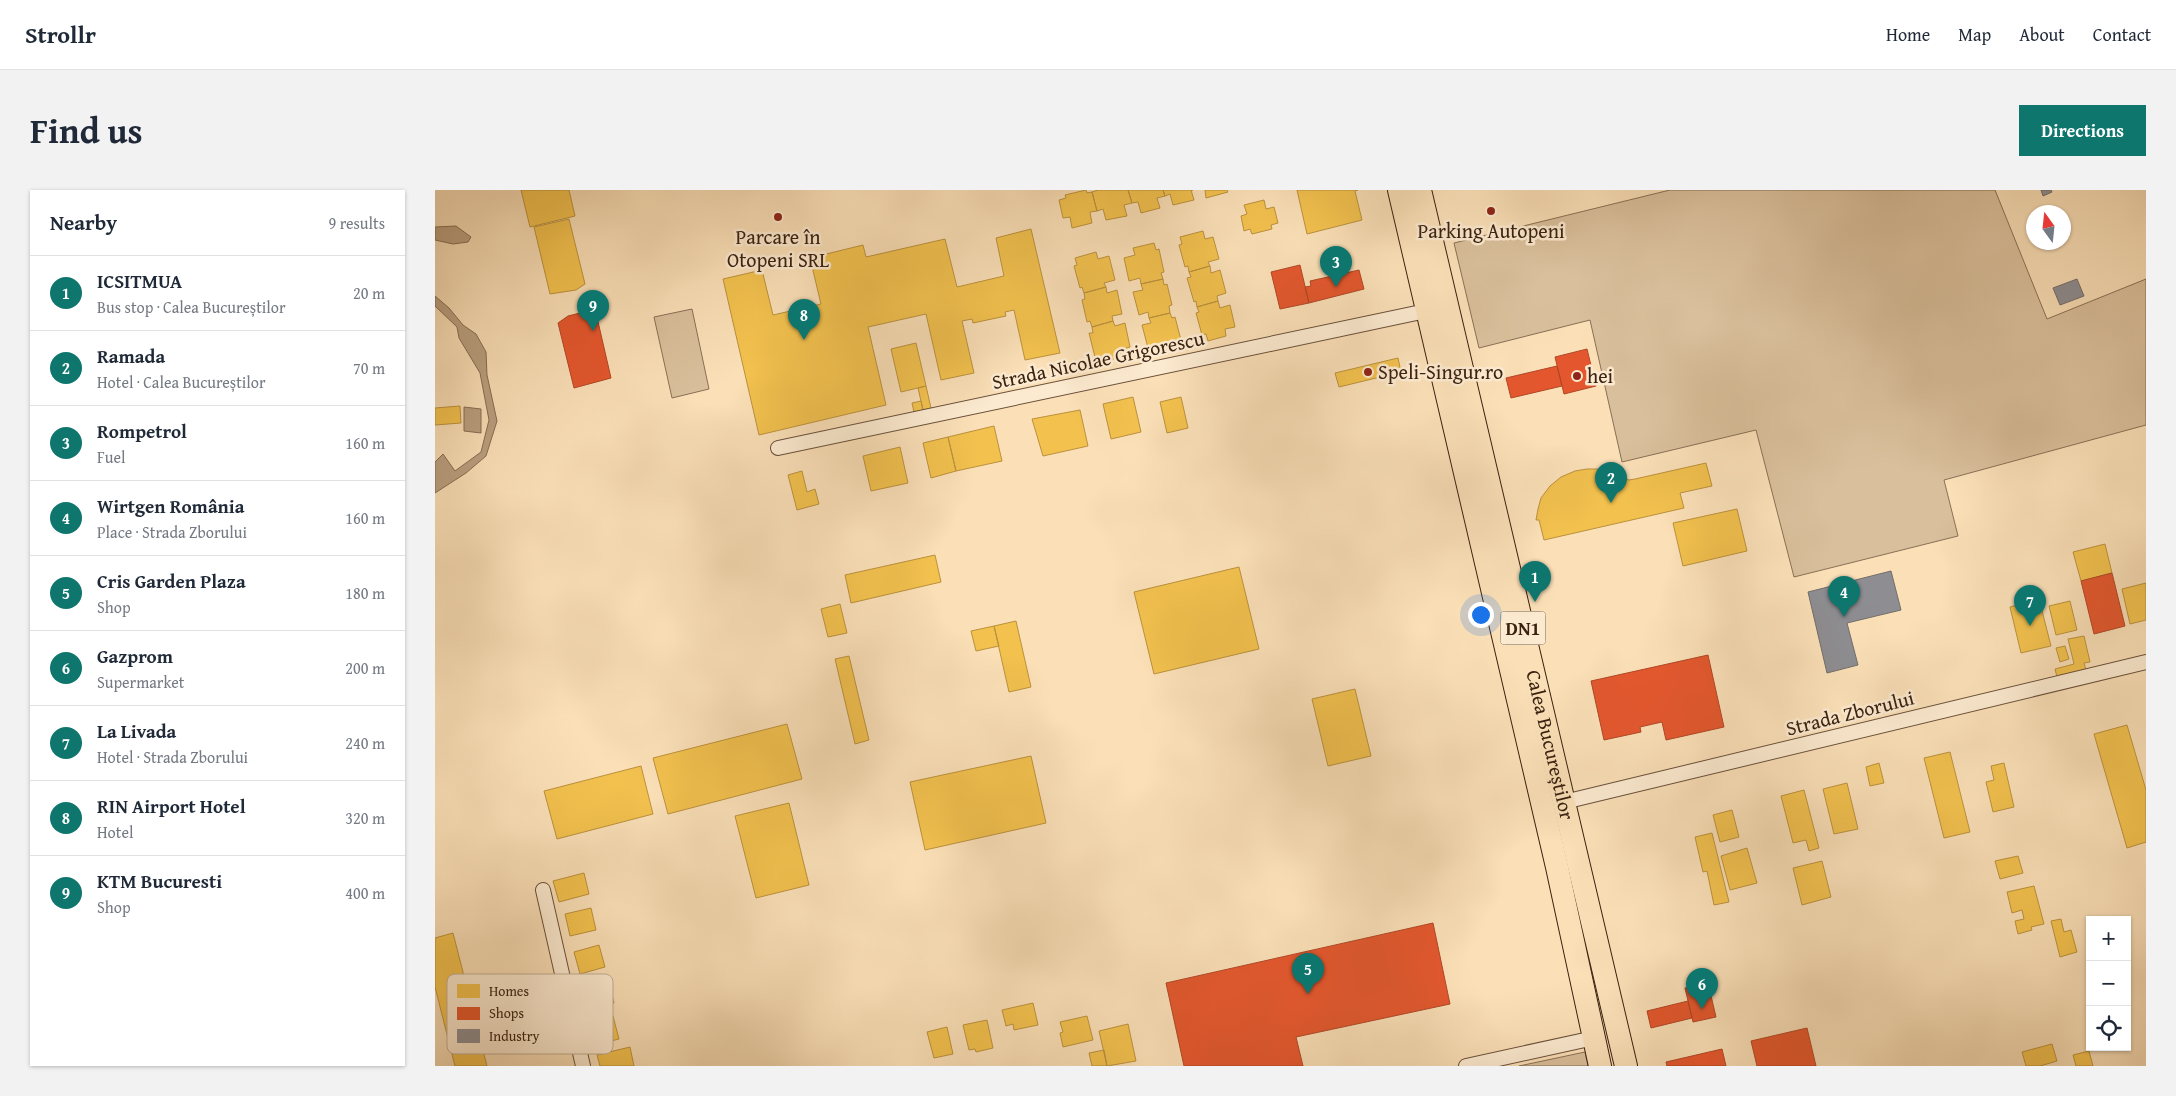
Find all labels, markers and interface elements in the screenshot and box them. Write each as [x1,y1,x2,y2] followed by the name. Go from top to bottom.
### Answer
[25,17,96,52] text: Strollr
[1886,21,1930,48] text: Home
[1958,21,1991,48] text: Map
[2019,21,2065,48] text: About
[2093,21,2151,48] text: Contact
[30,105,143,156] text: Find us
[2019,105,2146,156] button: Directions
[1485,205,1497,217] marker: Parking Autopeni
[2026,205,2071,250] north arrow
[50,207,117,238] text: Nearby
[328,211,385,235] text: 9 results
[772,211,784,223] marker: Parcare în Otopeni SRL
[1417,216,1565,245] place label: Parking Autopeni
[727,222,829,274] place label: Parcare în Otopeni SRL
[1320,246,1352,287] pin: 3
[97,267,182,295] text: ICSITMUA
[62,281,70,305] text: 1
[353,281,385,305] text: 20 m
[577,290,609,331] pin: 9
[97,295,286,319] text: Bus stop · Calea Bucureștilor
[788,299,820,340] pin: 8
[989,323,1207,396] street label: Strada Nicolae Grigorescu
[97,342,165,370] text: Ramada
[62,356,70,380] text: 2
[353,356,385,380] text: 70 m
[1378,357,1503,386] place label: Speli-Singur.ro
[1587,361,1614,390] place label: hei
[1362,366,1374,378] marker: Speli-Singur.ro
[97,370,266,394] text: Hotel · Calea Bucureștilor
[1571,370,1583,382] marker: hei
[97,417,187,445] text: Rompetrol
[62,431,70,455] text: 3
[345,431,385,455] text: 160 m
[97,445,125,469] text: Fuel
[1595,462,1627,503] pin: 2
[97,492,244,520] text: Wirtgen România
[62,506,70,530] text: 4
[345,506,385,530] text: 160 m
[97,520,247,544] text: Place · Strada Zborului
[1519,561,1551,602] pin: 1
[97,567,246,595] text: Cris Garden Plaza
[1828,576,1860,617] pin: 4
[62,581,70,605] text: 5
[345,581,385,605] text: 180 m
[2014,585,2046,626] pin: 7
[97,595,131,619] text: Shop
[1468,602,1494,628] your location
[1501,612,1545,644] road number: DN1
[97,642,173,670] text: Gazprom
[62,656,70,680] text: 6
[345,656,385,680] text: 200 m
[1519,667,1583,823] street label: Calea Bucureștilor
[97,670,184,694] text: Supermarket
[1783,682,1917,742] street label: Strada Zborului
[97,717,176,745] text: La Livada
[62,731,70,755] text: 7
[345,731,385,755] text: 240 m
[97,745,248,769] text: Hotel · Strada Zborului
[97,792,246,820] text: RIN Airport Hotel
[62,806,70,830] text: 8
[345,806,385,830] text: 320 m
[97,820,133,844] text: Hotel
[97,867,222,895] text: KTM Bucuresti
[62,881,70,905] text: 9
[345,881,385,905] text: 400 m
[97,895,131,919] text: Shop
[2086,916,2131,1051] map controls
[2086,916,2131,961] button: +
[1292,953,1324,994] pin: 5
[2086,961,2131,1006] button: −
[1686,968,1718,1009] pin: 6
[447,974,613,1054] legend
[489,981,529,1001] text: Homes
[489,1003,524,1023] text: Shops
[2086,1006,2131,1051] button: locate
[489,1026,539,1046] text: Industry

